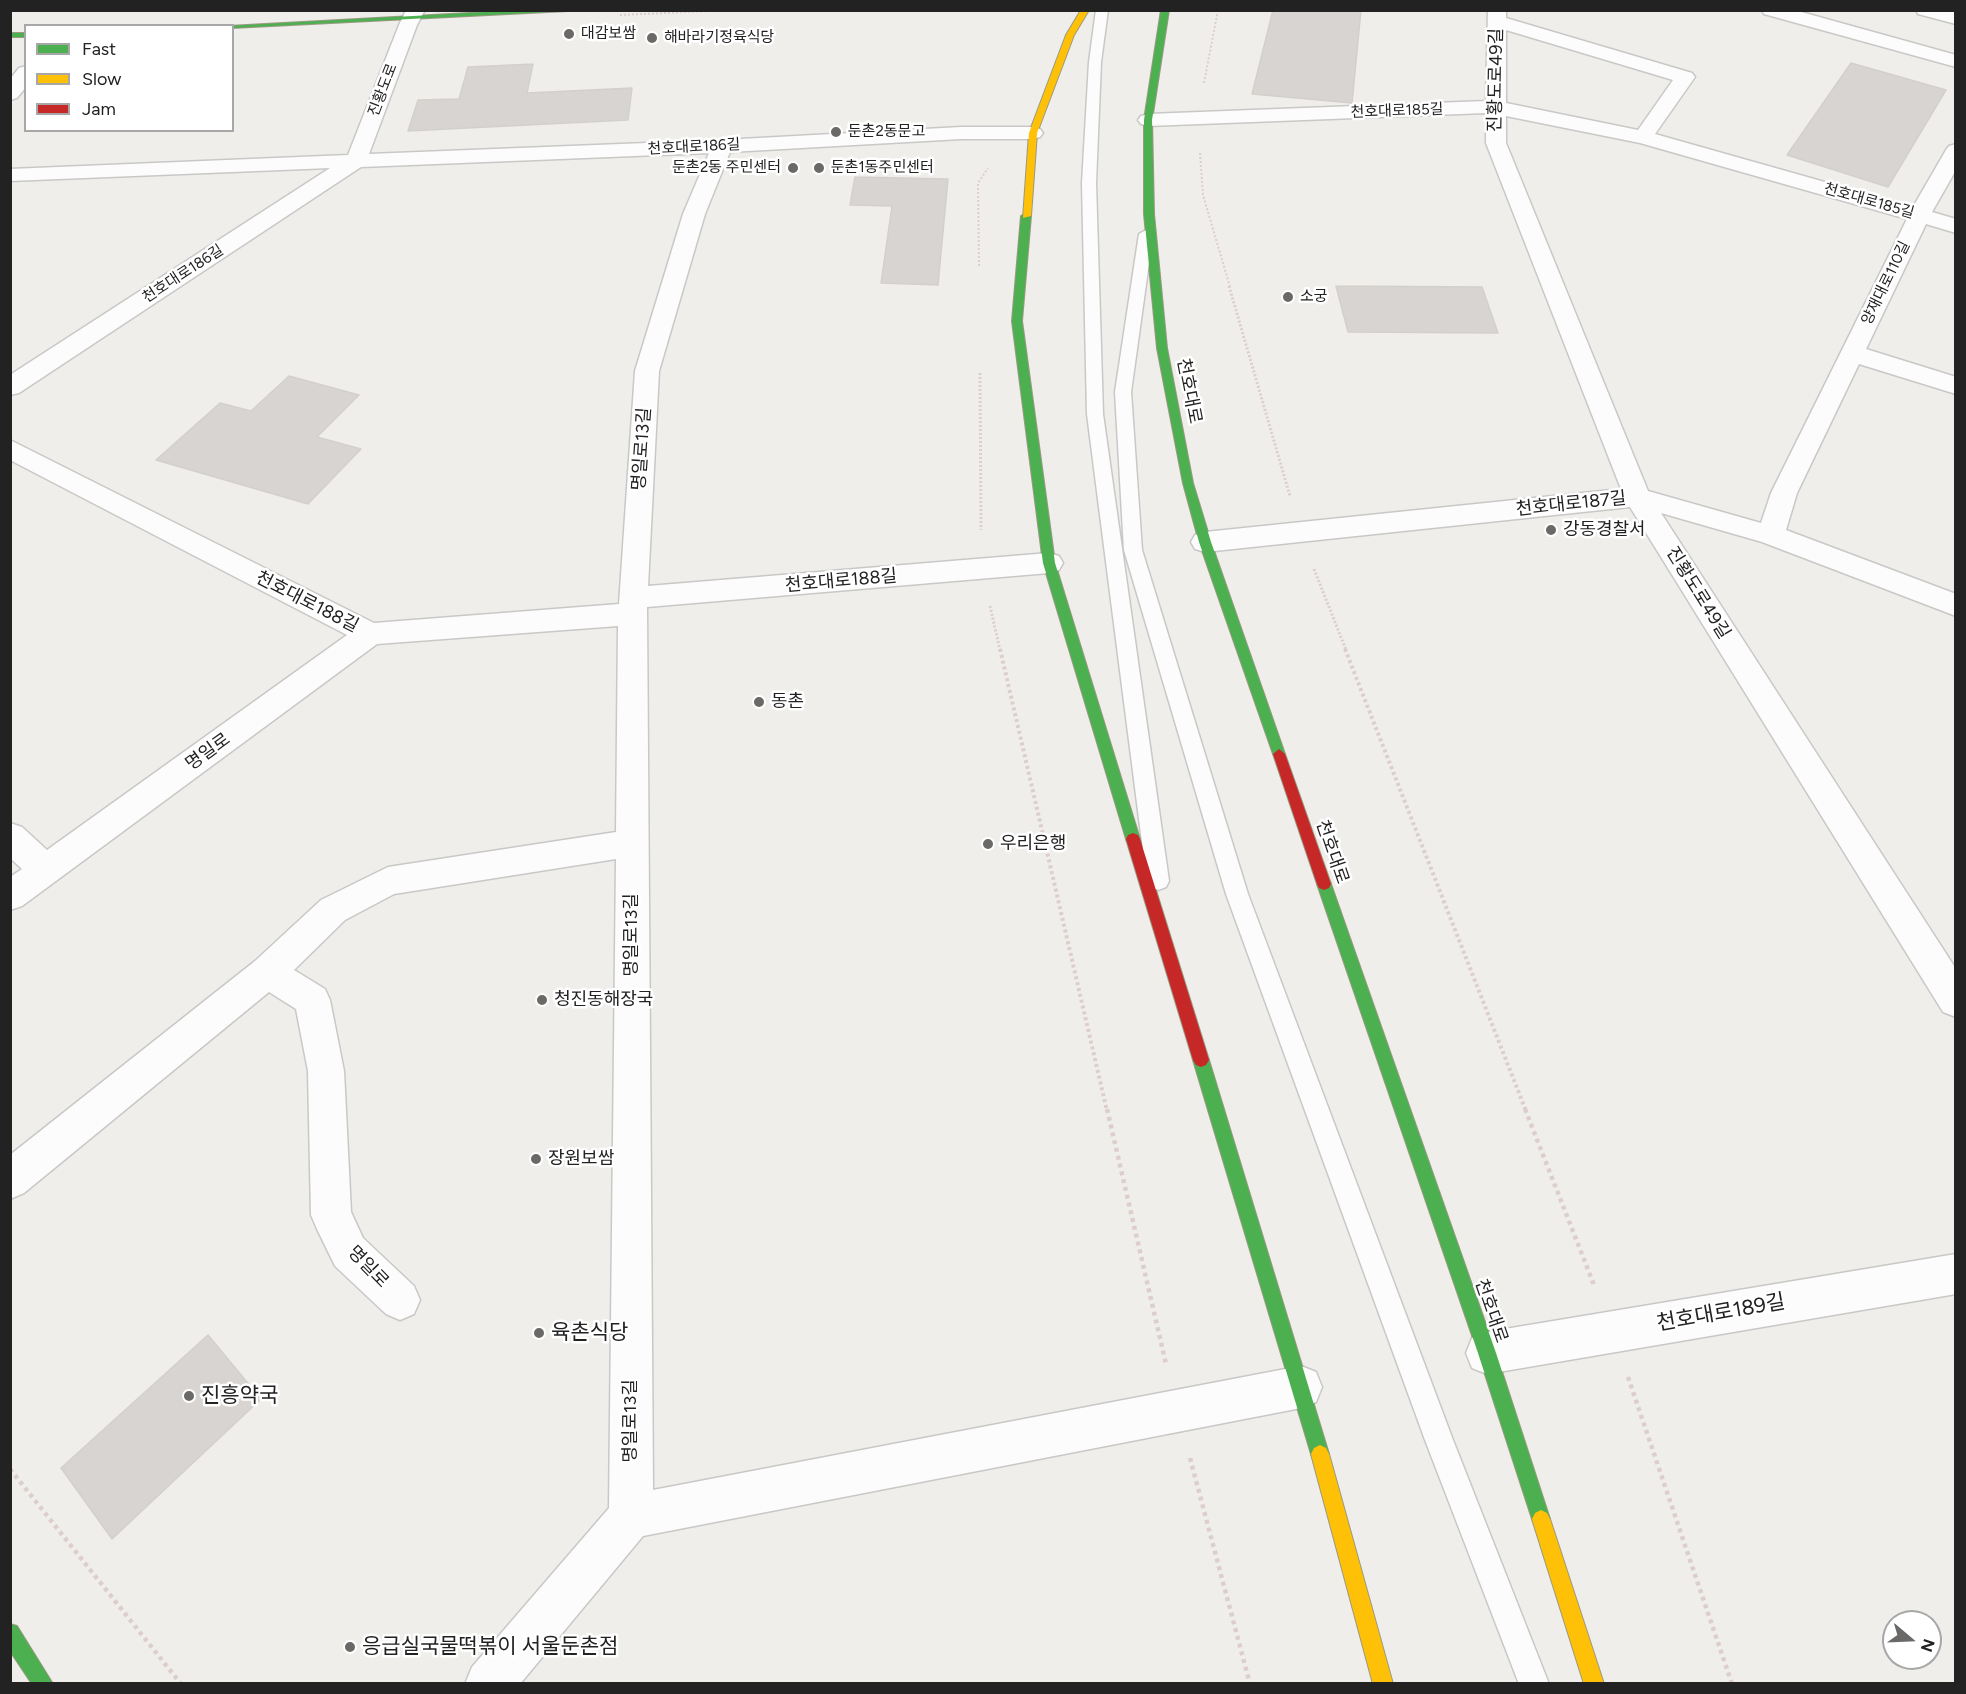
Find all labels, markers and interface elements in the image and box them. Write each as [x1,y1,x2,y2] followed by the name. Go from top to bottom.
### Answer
[24,24,234,132] legend
[581,25,636,43] place label: 대감보쌈
[562,27,576,41] marker: 대감보쌈
[1484,28,1508,132] street label: 진황도로49길
[664,29,774,47] place label: 해바라기정육식당
[645,31,659,45] marker: 해바라기정육식당
[82,38,116,60] text: Fast
[365,61,401,119] street label: 진황도로
[82,68,121,90] text: Slow
[82,98,116,120] text: Jam
[1350,100,1444,122] street label: 천호대로185길
[848,123,925,141] place label: 둔촌2동문고
[829,125,843,139] marker: 둔촌2동문고
[647,136,741,158] street label: 천호대로186길
[672,159,781,177] place label: 둔촌2동 주민센터
[831,159,934,177] place label: 둔촌1동주민센터
[786,161,800,175] marker: 둔촌2동 주민센터
[812,161,826,175] marker: 둔촌1동주민센터
[1822,180,1916,222] street label: 천호대로185길
[1858,238,1914,328] street label: 양재대로110길
[139,241,227,307] street label: 천호대로186길
[1300,288,1328,306] place label: 소궁
[1281,290,1295,304] marker: 소궁
[1172,356,1206,426] street label: 천호대로
[628,407,656,491] street label: 명일로13길
[1515,487,1627,521] street label: 천호대로187길
[1563,519,1646,541] place label: 강동경찰서
[1544,523,1558,537] marker: 강동경찰서
[1661,543,1735,643] street label: 진황도로49길
[784,565,898,597] street label: 천호대로188길
[252,567,362,637] street label: 천호대로188길
[771,691,804,713] place label: 동촌
[752,695,766,709] marker: 동촌
[182,729,234,775] street label: 명일로
[1311,817,1353,887] street label: 천호대로
[1000,833,1066,855] place label: 우리은행
[981,837,995,851] marker: 우리은행
[621,893,643,977] street label: 명일로13길
[554,989,653,1011] place label: 청진동해장국
[535,993,549,1007] marker: 청진동해장국
[548,1148,614,1170] place label: 장원보쌈
[529,1152,543,1166] marker: 장원보쌈
[343,1242,393,1292] street label: 명일로
[1470,1276,1512,1346] street label: 천호대로
[1655,1289,1787,1337] street label: 천호대로189길
[551,1320,628,1346] place label: 육촌식당
[532,1326,546,1340] marker: 육촌식당
[620,1379,642,1463] street label: 명일로13길
[201,1383,278,1409] place label: 진흥약국
[182,1389,196,1403] marker: 진흥약국
[1882,1610,1942,1670] north arrow
[362,1634,618,1660] place label: 응급실국물떡볶이 서울둔촌점
[1917,1636,1939,1654] text: N
[343,1640,357,1654] marker: 응급실국물떡볶이 서울둔촌점

